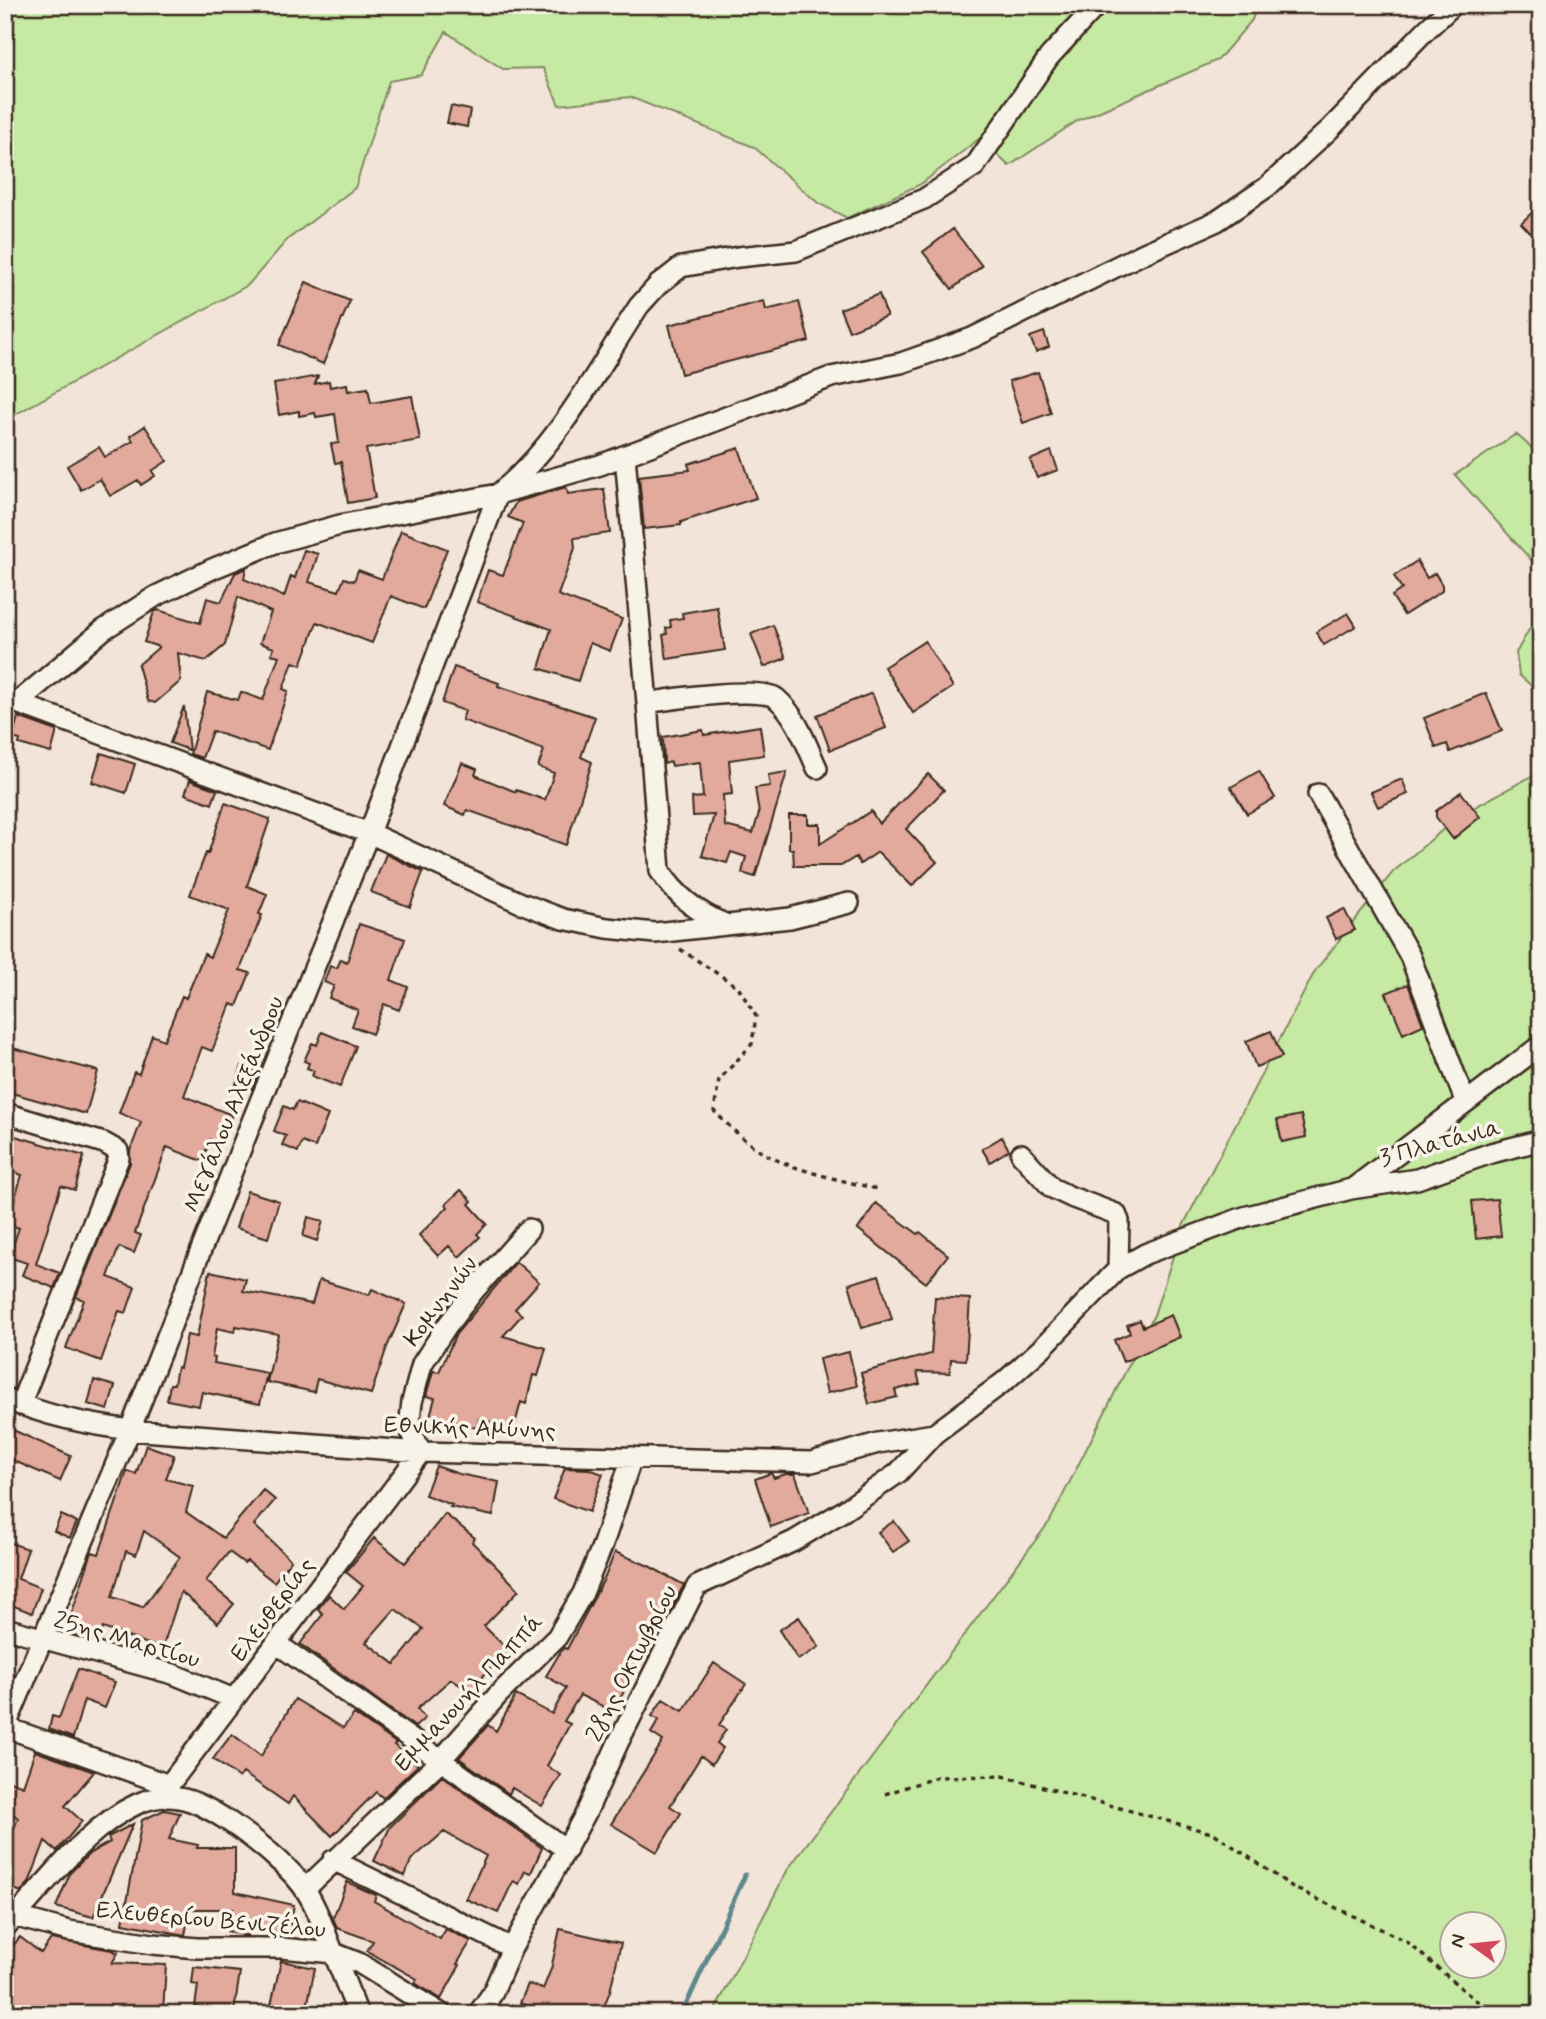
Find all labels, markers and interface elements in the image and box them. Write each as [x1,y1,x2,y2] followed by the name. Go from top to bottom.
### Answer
[177,992,292,1217] street label: Μεγάλου Αλεξάνδρου
[1377,1112,1504,1174] street label: 3 Πλατάνια
[397,1250,485,1353] street label: Κομνηνών
[384,1410,556,1447] street label: Εθνικής Αμύνης
[224,1552,322,1668] street label: Ελευθερίας
[579,1580,685,1747] street label: 28ης Οκτωβρίου
[50,1605,203,1676] street label: 25ης Μαρτίου
[388,1607,550,1779] street label: Εμμανουήλ Παππά
[95,1894,327,1946] street label: Ελευθερίου Βενιζέλου
[1438,1910,1508,1980] north arrow
[1444,1932,1472,1950] text: N

